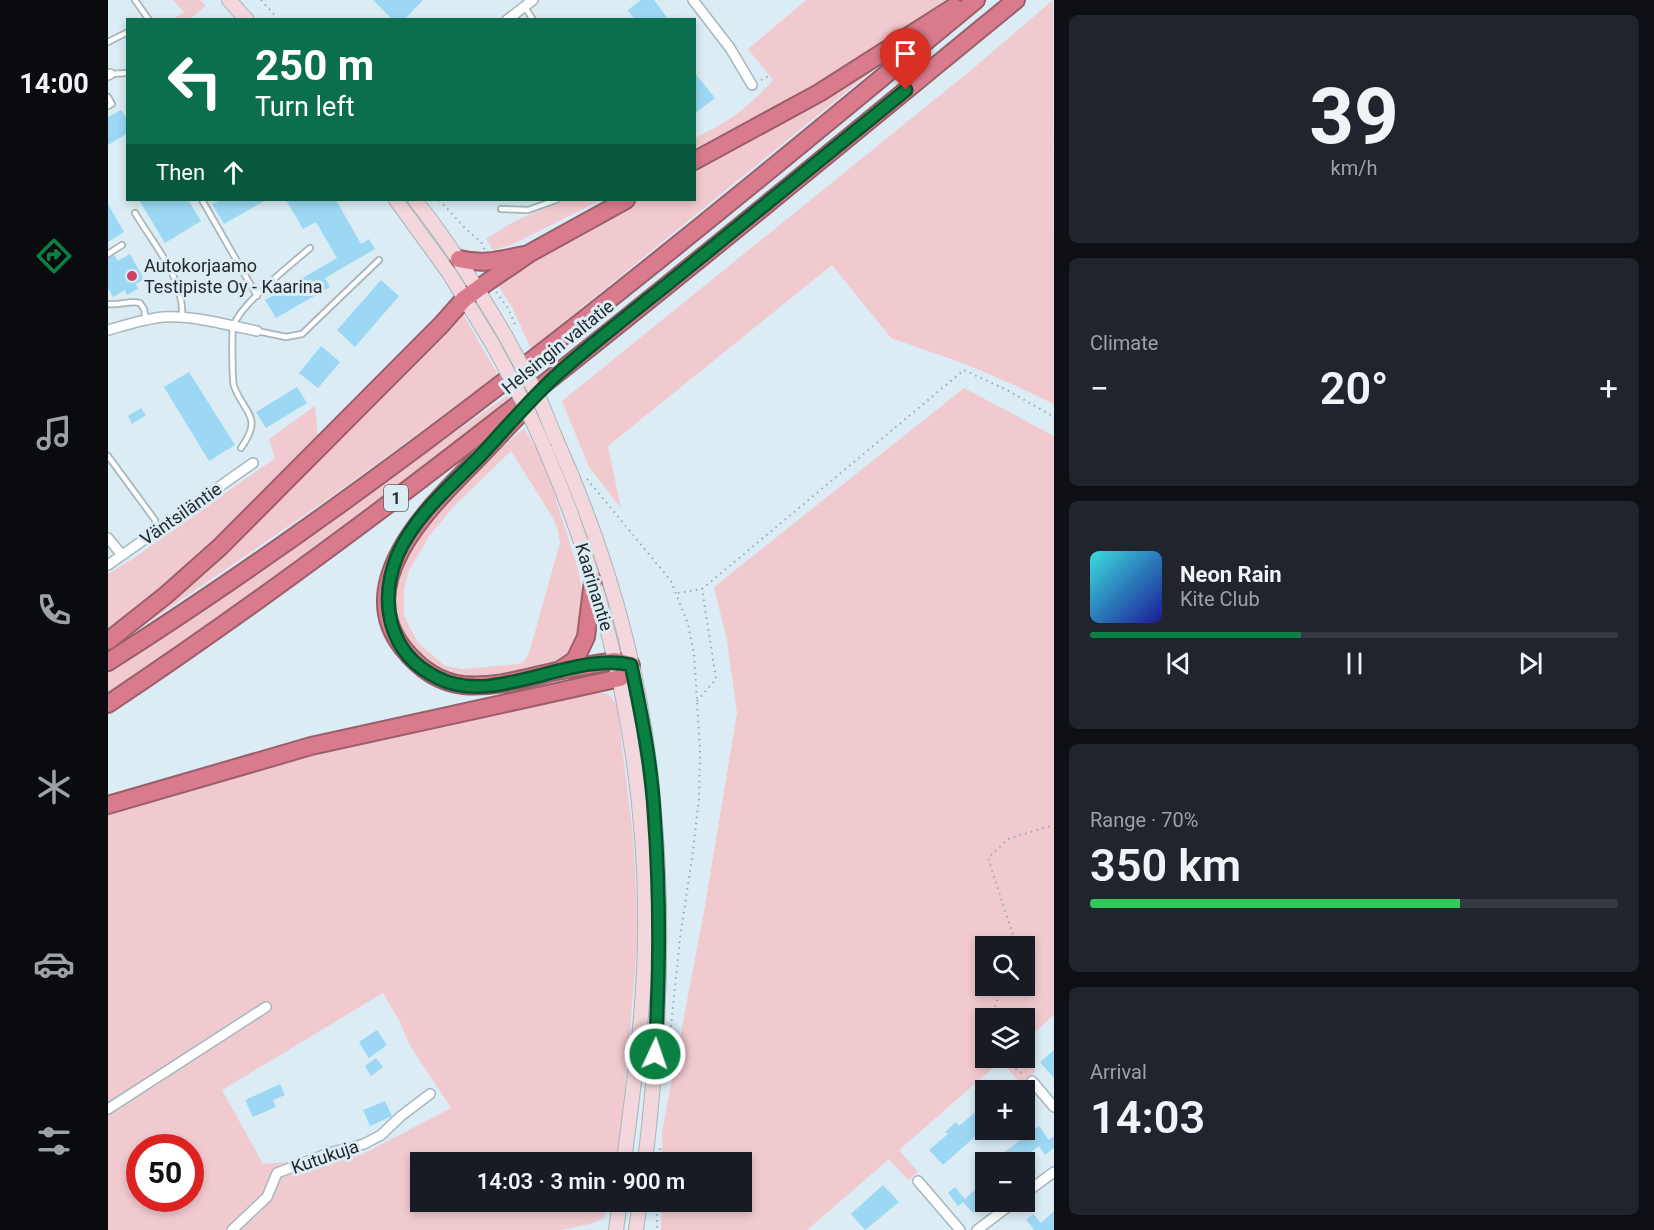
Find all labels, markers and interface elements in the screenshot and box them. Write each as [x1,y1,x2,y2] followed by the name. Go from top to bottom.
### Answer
[880,28,931,90] pin
[889,37,922,70] icon: arrive
[255,41,374,90] text: 250 m
[156,42,234,120] icon: left
[19,68,89,100] text: 14:00
[1309,71,1399,162] text: 39
[255,91,355,123] text: Turn left
[217,156,250,189] icon: ahead
[1331,156,1377,180] text: km/h
[156,160,205,185] text: Then
[33,235,75,277] icon: directions
[144,255,323,297] place label: Autokorjaamo Testipiste Oy - Kaarina
[125,269,139,283] marker: Autokorjaamo Testipiste Oy - Kaarina
[498,295,618,398] street label: Helsingin valtatie
[1090,331,1158,355] text: Climate
[1320,362,1388,415] text: 20°
[1090,369,1109,408] text: −
[1599,369,1618,408] text: +
[33,412,75,454] icon: music
[136,478,225,549] street label: Väntsiläntie
[384,485,408,511] road number: 1
[571,540,618,633] street label: Kaarinantie
[1180,562,1282,587] text: Neon Rain
[1180,587,1260,611] text: Kite Club
[33,589,75,631] icon: phone
[1162,647,1195,680] icon: previous
[1338,647,1371,680] icon: pause
[1514,647,1547,680] icon: next
[33,766,75,808] icon: climate
[1090,808,1198,832] text: Range · 70%
[1090,839,1241,892] text: 350 km
[975,936,1035,1212] map controls
[975,936,1035,996] button: search
[33,943,75,985] icon: car
[975,1008,1035,1068] button: layers
[623,1022,687,1086] position arrow
[1090,1060,1147,1084] text: Arrival
[975,1080,1035,1140] button: +
[1090,1091,1205,1144] text: 14:03
[33,1120,75,1162] icon: filters
[126,1134,204,1212] speed limit sign: 50
[288,1135,361,1178] street label: Kutukuja
[975,1152,1035,1212] button: −
[477,1169,685,1194] text: 14:03 · 3 min · 900 m

